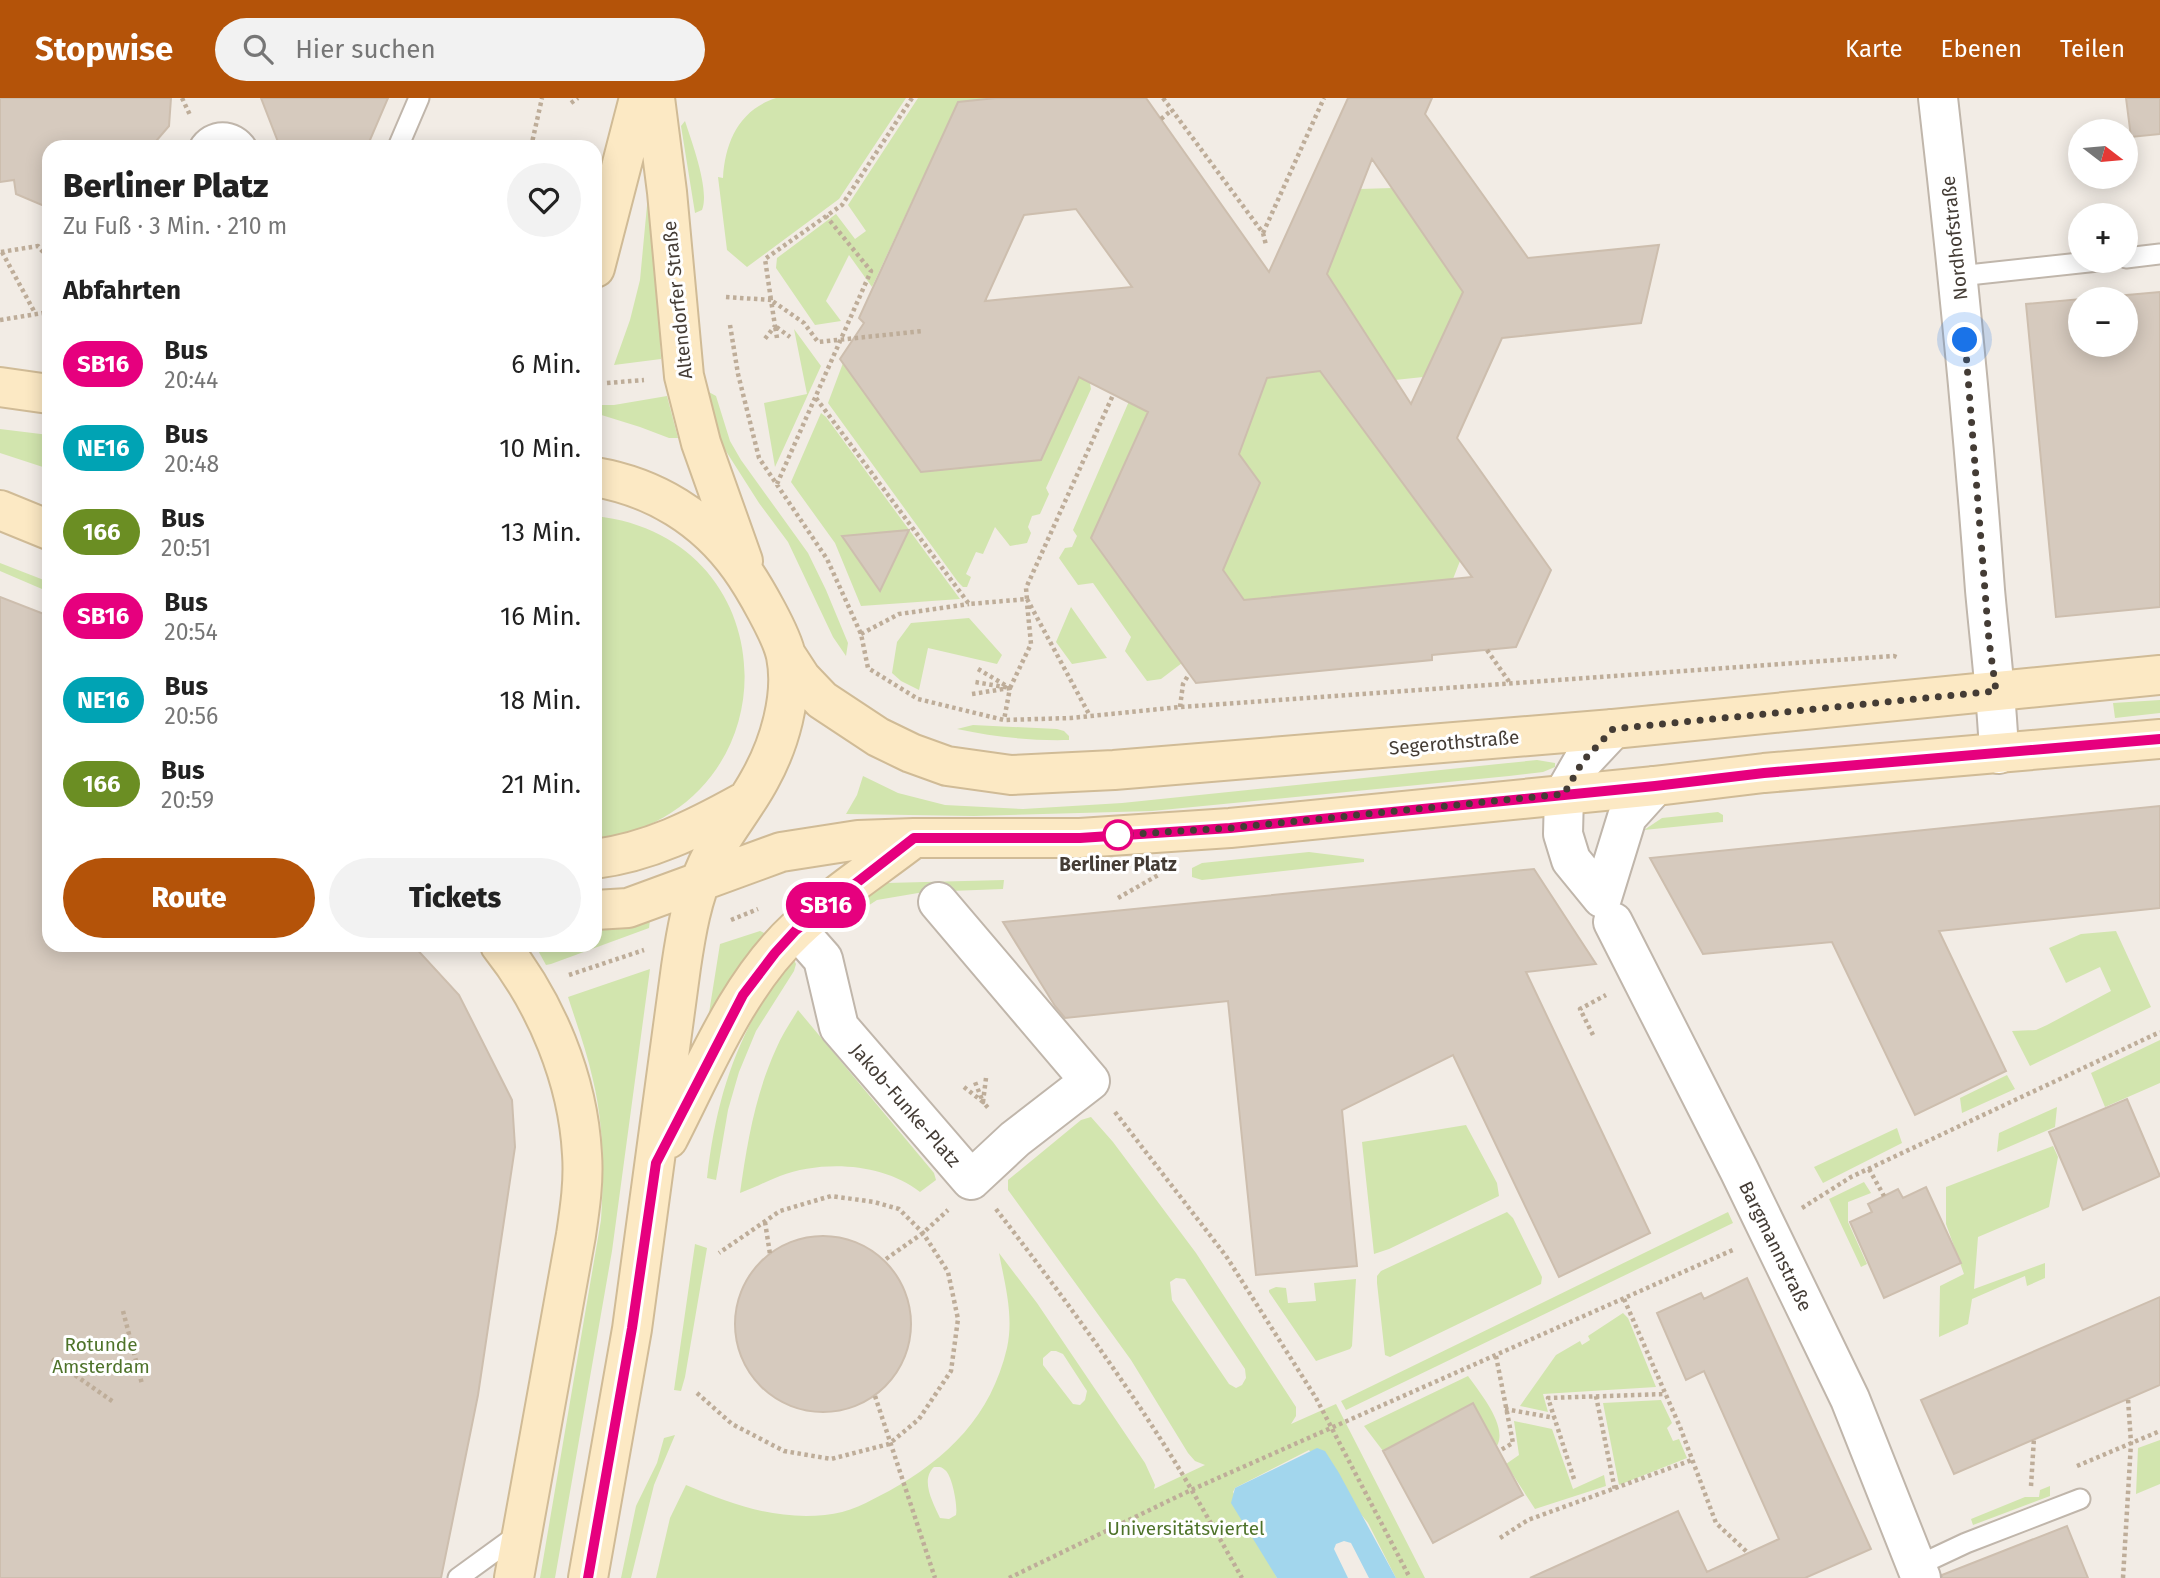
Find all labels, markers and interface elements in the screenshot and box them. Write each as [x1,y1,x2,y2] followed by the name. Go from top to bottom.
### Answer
[215,18,705,81] search box
[35,29,173,69] text: Stopwise
[239,30,277,68] icon: search
[295,34,436,65] text: Hier suchen
[1845,35,1903,63] text: Karte
[1941,35,2022,63] text: Ebenen
[2060,35,2125,63] text: Teilen
[2068,119,2138,189] north arrow
[2068,119,2138,357] map controls
[507,163,581,237] button: heart
[63,166,268,206] text: Berliner Platz
[1937,175,1972,301] street label: Nordhofstraße
[2068,203,2138,273] button: +
[63,212,287,240] text: Zu Fuß · 3 Min. · 210 m
[658,220,697,380] street label: Altendorfer Straße
[63,275,181,306] text: Abfahrten
[2068,287,2138,357] button: −
[1947,322,1982,357] your location
[164,335,208,366] text: Bus
[511,349,581,380] text: 6 Min.
[77,350,129,378] text: SB16
[164,366,218,394] text: 20:44
[165,419,208,450] text: Bus
[499,433,581,464] text: 10 Min.
[77,434,130,462] text: NE16
[165,450,219,478] text: 20:48
[161,503,204,534] text: Bus
[501,517,581,548] text: 13 Min.
[82,518,121,546] text: 166
[161,534,211,562] text: 20:51
[164,587,208,618] text: Bus
[500,601,581,632] text: 16 Min.
[77,602,129,630] text: SB16
[164,618,218,646] text: 20:54
[165,671,208,702] text: Bus
[499,685,581,716] text: 18 Min.
[77,686,130,714] text: NE16
[165,702,218,730] text: 20:56
[1388,725,1520,760] street label: Segerothstraße
[161,755,204,786] text: Bus
[502,769,581,800] text: 21 Min.
[82,770,121,798] text: 166
[161,786,214,814] text: 20:59
[1103,820,1133,850] marker: Berliner Platz
[1059,853,1177,876] place label: Berliner Platz
[63,858,315,938] button: Route
[329,858,581,938] button: Tickets
[777,882,875,928] line badge: SB16
[800,891,852,919] text: SB16
[846,1039,965,1172] street label: Jakob-Funke-Platz
[1734,1177,1817,1315] street label: Bargmannstraße
[52,1333,150,1378] park label: Rotunde Amsterdam
[1107,1517,1265,1540] park label: Universitätsviertel

